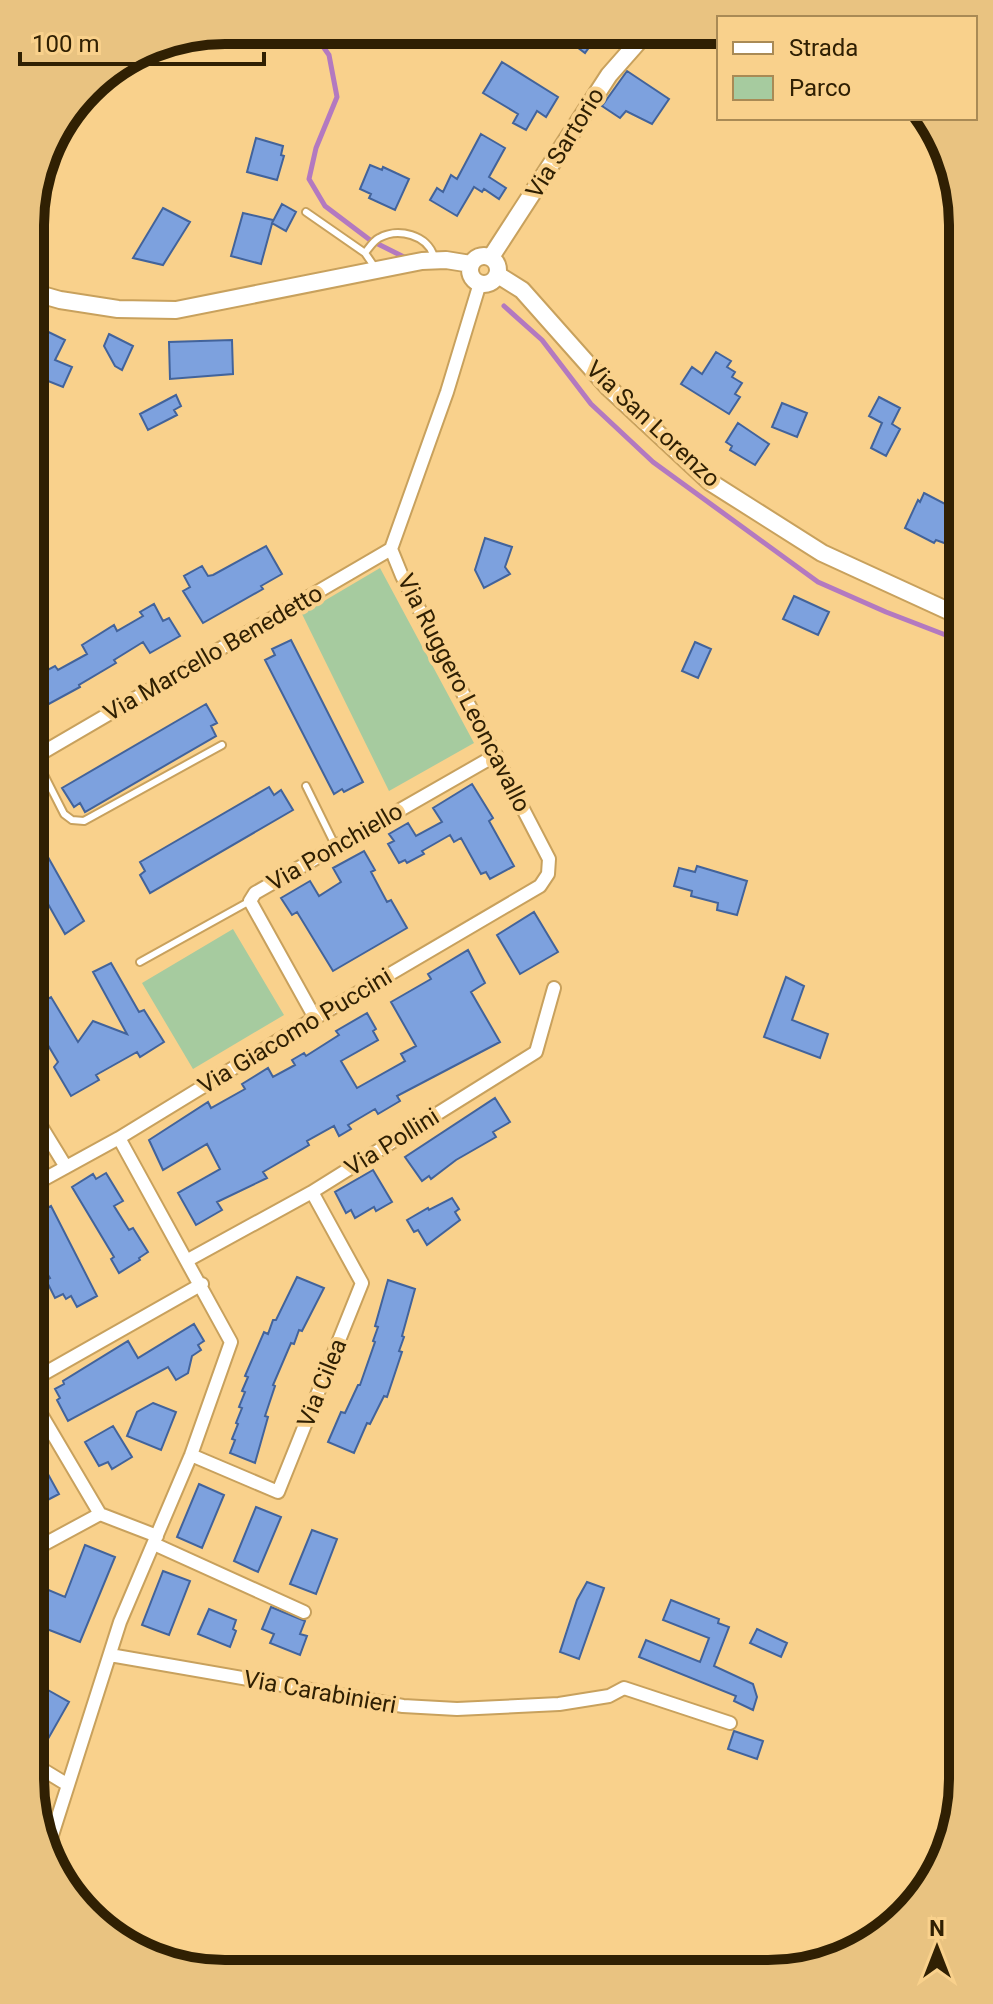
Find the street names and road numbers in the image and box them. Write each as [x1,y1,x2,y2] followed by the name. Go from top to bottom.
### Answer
[520,83,610,203] street label: Via Sartorio
[580,355,726,493] street label: Via San Lorenzo
[392,569,536,817] street label: Via Ruggero Leoncavallo
[99,579,327,727] street label: Via Marcello Benedetto
[262,797,408,897] street label: Via Ponchiello
[193,962,397,1100] street label: Via Giacomo Puccini
[340,1102,444,1182] street label: Via Pollini
[292,1335,352,1431] street label: Via Cilea
[241,1665,399,1719] street label: Via Carabinieri

